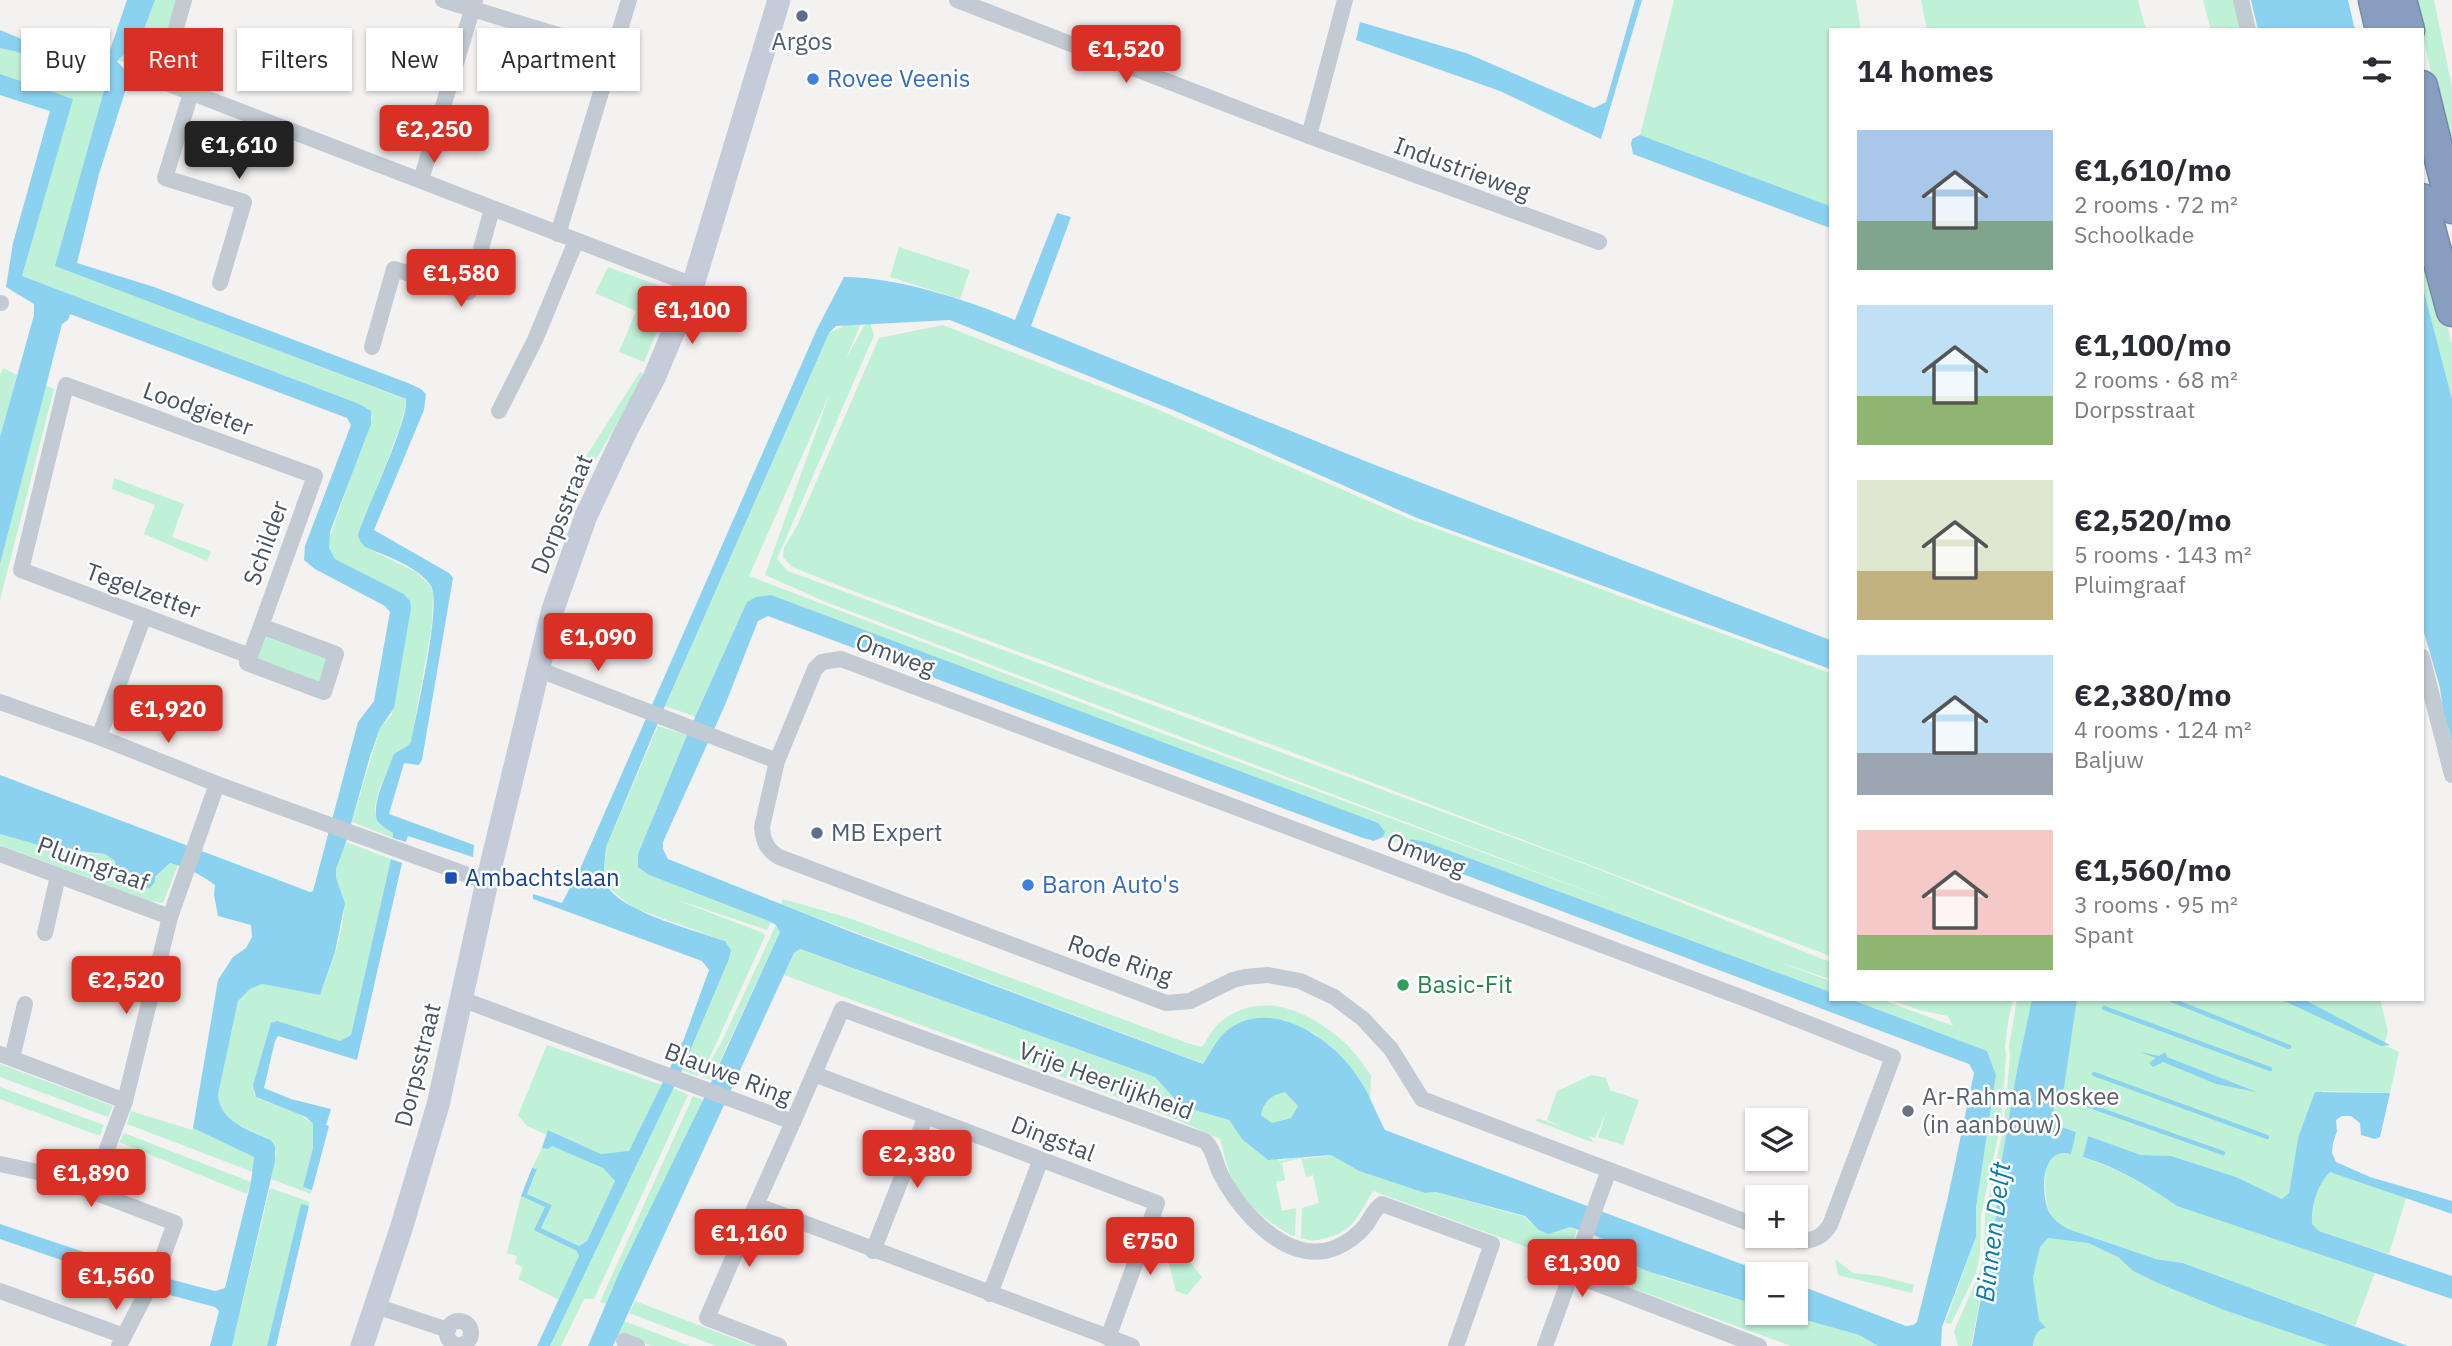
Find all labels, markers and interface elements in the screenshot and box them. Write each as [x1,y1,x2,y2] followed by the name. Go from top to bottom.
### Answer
[794,8,810,24] marker: Argos
[771,25,833,57] place label: Argos
[1069,25,1183,85] pin: €1,520
[21,28,110,91] chip: Buy
[124,28,223,91] chip: Rent
[237,28,352,91] chip: Filters
[366,28,463,91] chip: New
[477,28,640,91] chip: Apartment
[1088,33,1164,63] text: €1,520
[1857,51,1994,90] text: 14 homes
[2358,51,2396,89] icon: filters
[827,62,970,94] place label: Rovee Veenis
[805,71,821,87] marker: Rovee Veenis
[377,106,491,165] pin: €2,250
[396,113,472,143] text: €2,250
[182,122,296,181] pin: €1,610
[201,129,277,159] text: €1,610
[1390,129,1535,208] street label: Industrieweg
[2074,150,2231,189] text: €1,610/mo
[1913,158,1997,242] icon: home
[2074,189,2238,219] text: 2 rooms · 72 m²
[2074,219,2194,249] text: Schoolkade
[404,250,518,309] pin: €1,580
[423,257,499,287] text: €1,580
[635,286,749,346] pin: €1,100
[654,294,730,324] text: €1,100
[2074,325,2231,364] text: €1,100/mo
[1913,333,1997,417] icon: home
[2074,364,2238,394] text: 2 rooms · 68 m²
[139,373,258,443] street label: Loodgieter
[2074,394,2195,424] text: Dorpsstraat
[523,449,600,578] street label: Dorpsstraat
[235,496,295,590] street label: Schilder
[2074,500,2231,539] text: €2,520/mo
[1913,508,1997,592] icon: home
[2074,539,2252,569] text: 5 rooms · 143 m²
[81,554,205,626] street label: Tegelzetter
[2074,569,2186,599] text: Pluimgraaf
[541,614,655,673] pin: €1,090
[560,621,636,651] text: €1,090
[851,625,940,683] street label: Omweg
[2074,675,2231,714] text: €2,380/mo
[1913,683,1997,767] icon: home
[111,686,225,745] pin: €1,920
[130,693,206,723] text: €1,920
[2074,714,2252,744] text: 4 rooms · 124 m²
[2074,744,2144,774] text: Baljuw
[831,816,942,848] place label: MB Expert
[1382,824,1471,884] street label: Omweg
[809,825,825,841] marker: MB Expert
[33,828,154,898] street label: Pluimgraaf
[2074,850,2231,889] text: €1,560/mo
[1913,858,1997,942] icon: home
[465,861,620,893] place label: Ambachtslaan
[1042,868,1180,900] place label: Baron Auto's
[443,870,459,886] marker: Ambachtslaan
[1020,877,1036,893] marker: Baron Auto's
[2074,889,2238,919] text: 3 rooms · 95 m²
[2074,919,2134,949] text: Spant
[1064,926,1177,992] street label: Rode Ring
[69,956,183,1016] pin: €2,520
[88,964,164,994] text: €2,520
[1417,968,1513,1000] place label: Basic-Fit
[1395,977,1411,993] marker: Basic-Fit
[386,1000,448,1130] street label: Dorpsstraat
[660,1034,797,1112] street label: Blauwe Ring
[1014,1034,1198,1127] street label: Vrije Heerlijkheid
[1922,1080,2120,1140] place label: Ar-Rahma Moskee (in aanbouw)
[1900,1103,1916,1119] marker: Ar-Rahma Moskee (in aanbouw)
[1007,1107,1100,1169] street label: Dingstal
[1745,1108,1808,1325] map controls
[1745,1108,1808,1171] button: layers
[860,1130,974,1190] pin: €2,380
[879,1138,955,1168] text: €2,380
[34,1150,148,1209] pin: €1,890
[53,1157,129,1187] text: €1,890
[1967,1160,2018,1304] water label: Binnen Delft
[1745,1185,1808,1248] button: +
[692,1210,806,1269] pin: €1,160
[711,1217,787,1247] text: €1,160
[1109,1218,1191,1277] pin: €750
[1122,1225,1178,1255] text: €750
[1525,1240,1639,1299] pin: €1,300
[1544,1247,1620,1277] text: €1,300
[59,1252,173,1312] pin: €1,560
[78,1260,154,1290] text: €1,560
[1745,1262,1808,1325] button: −

